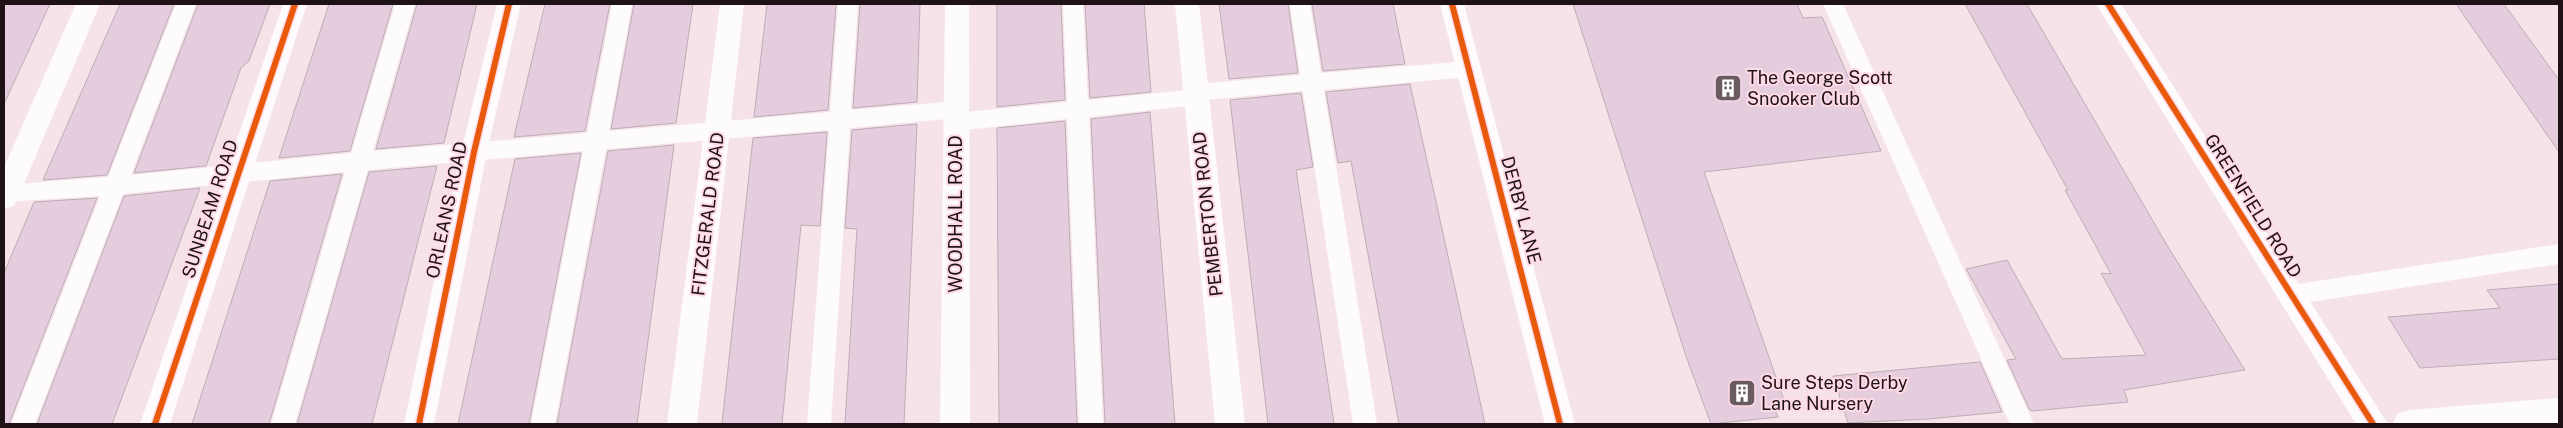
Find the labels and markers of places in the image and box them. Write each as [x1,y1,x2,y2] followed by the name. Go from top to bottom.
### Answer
[1747,67,1893,109] place label: The George Scott Snooker Club
[1713,73,1743,103] building icon: The George Scott Snooker Club
[1761,372,1908,414] place label: Sure Steps Derby Lane Nursery
[1727,378,1757,408] building icon: Sure Steps Derby Lane Nursery

